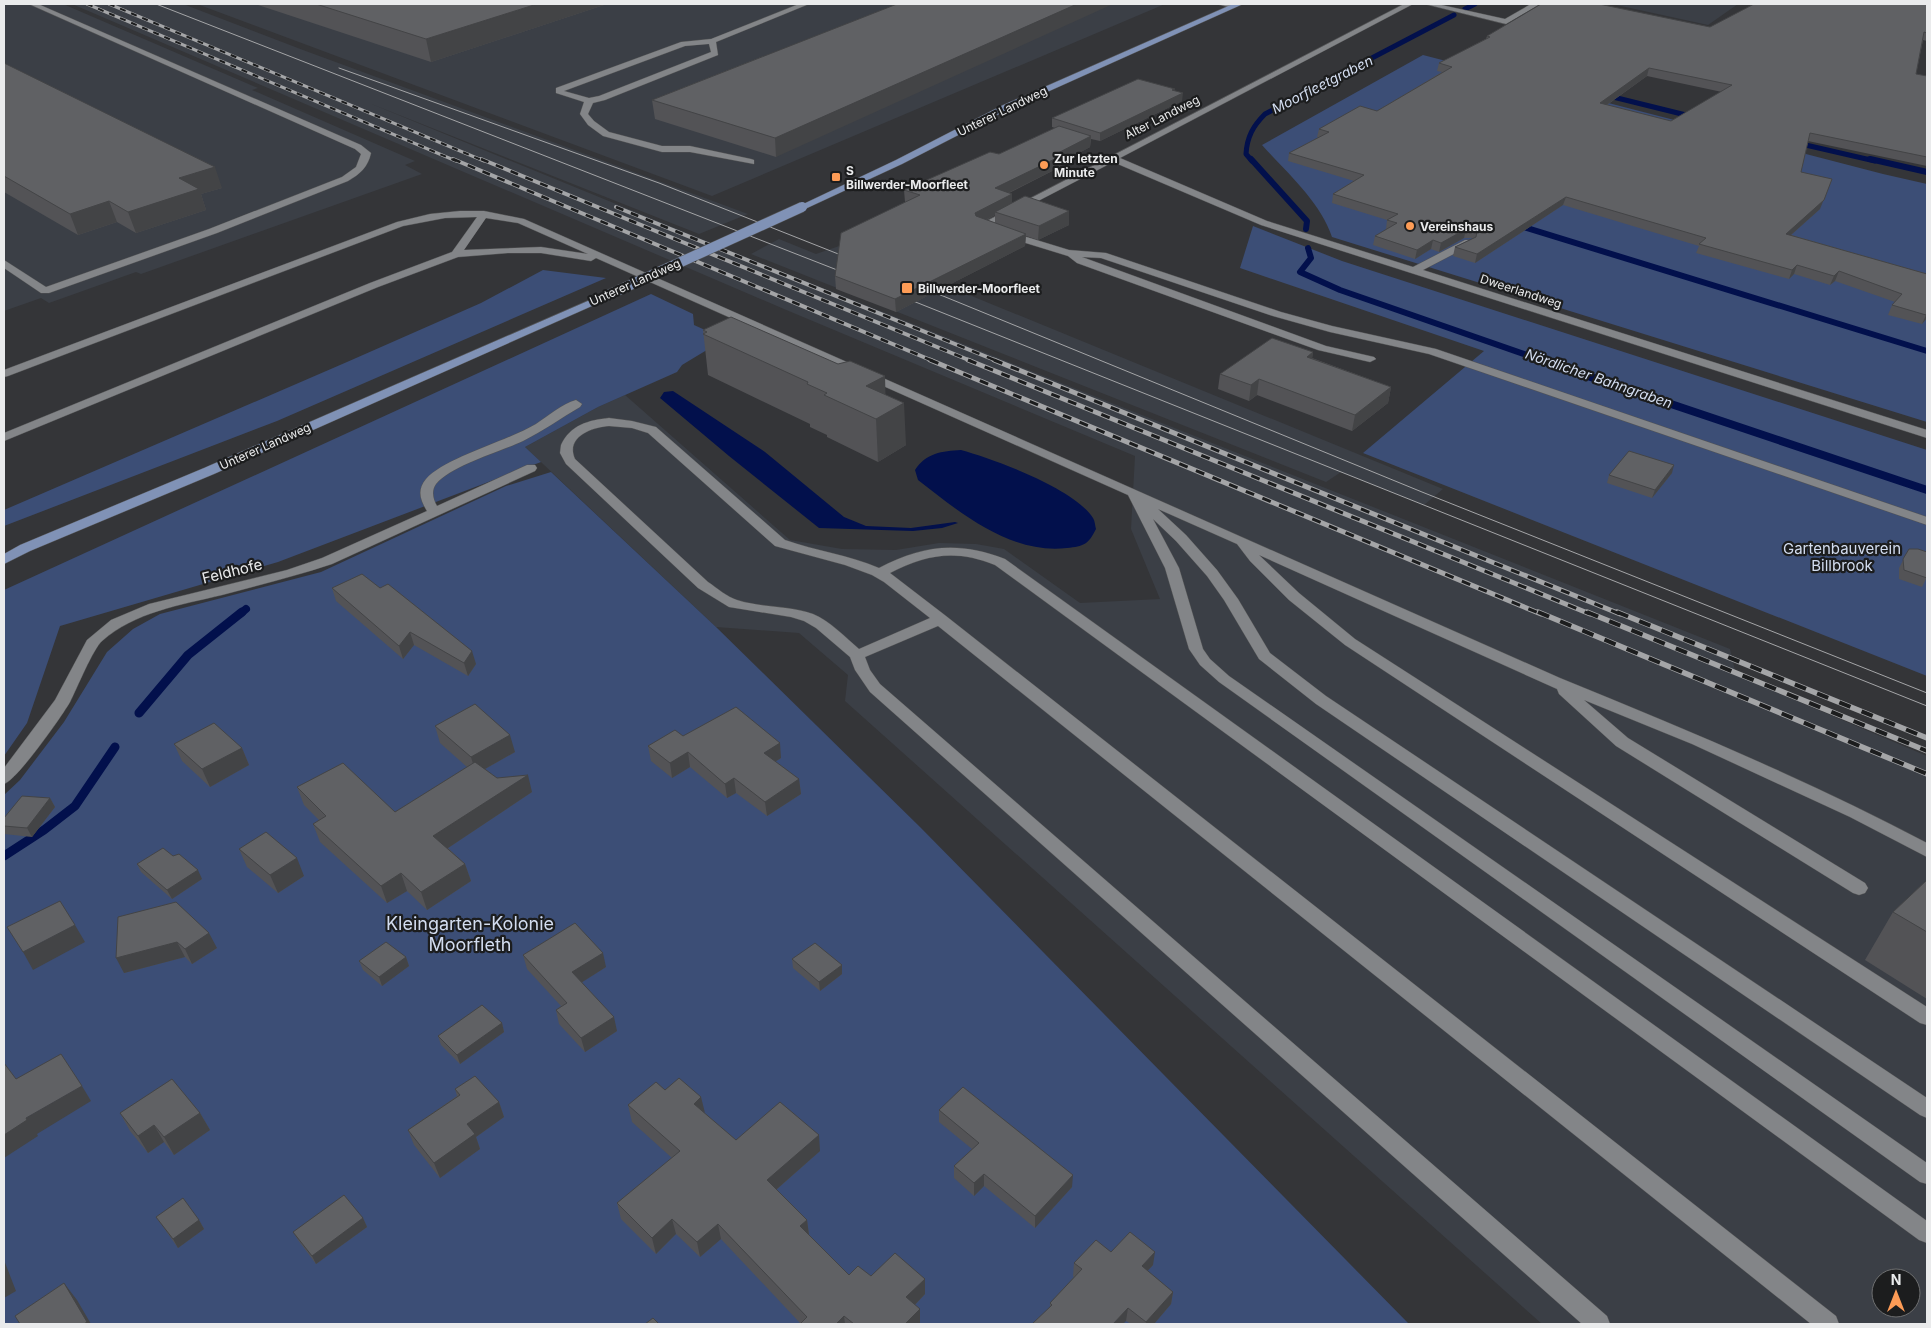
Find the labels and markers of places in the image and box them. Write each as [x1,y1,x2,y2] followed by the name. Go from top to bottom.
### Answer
[1054,151,1118,180] place label: Zur letzten Minute
[1038,159,1050,171] marker: Zur letzten Minute
[846,163,969,192] place label: S Billwerder-Moorfleet
[830,171,842,183] marker: S Billwerder-Moorfleet
[1420,219,1493,234] place label: Vereinshaus
[1404,220,1416,232] marker: Vereinshaus
[900,281,914,295] marker: Billwerder-Moorfleet
[918,281,1041,296] place label: Billwerder-Moorfleet

